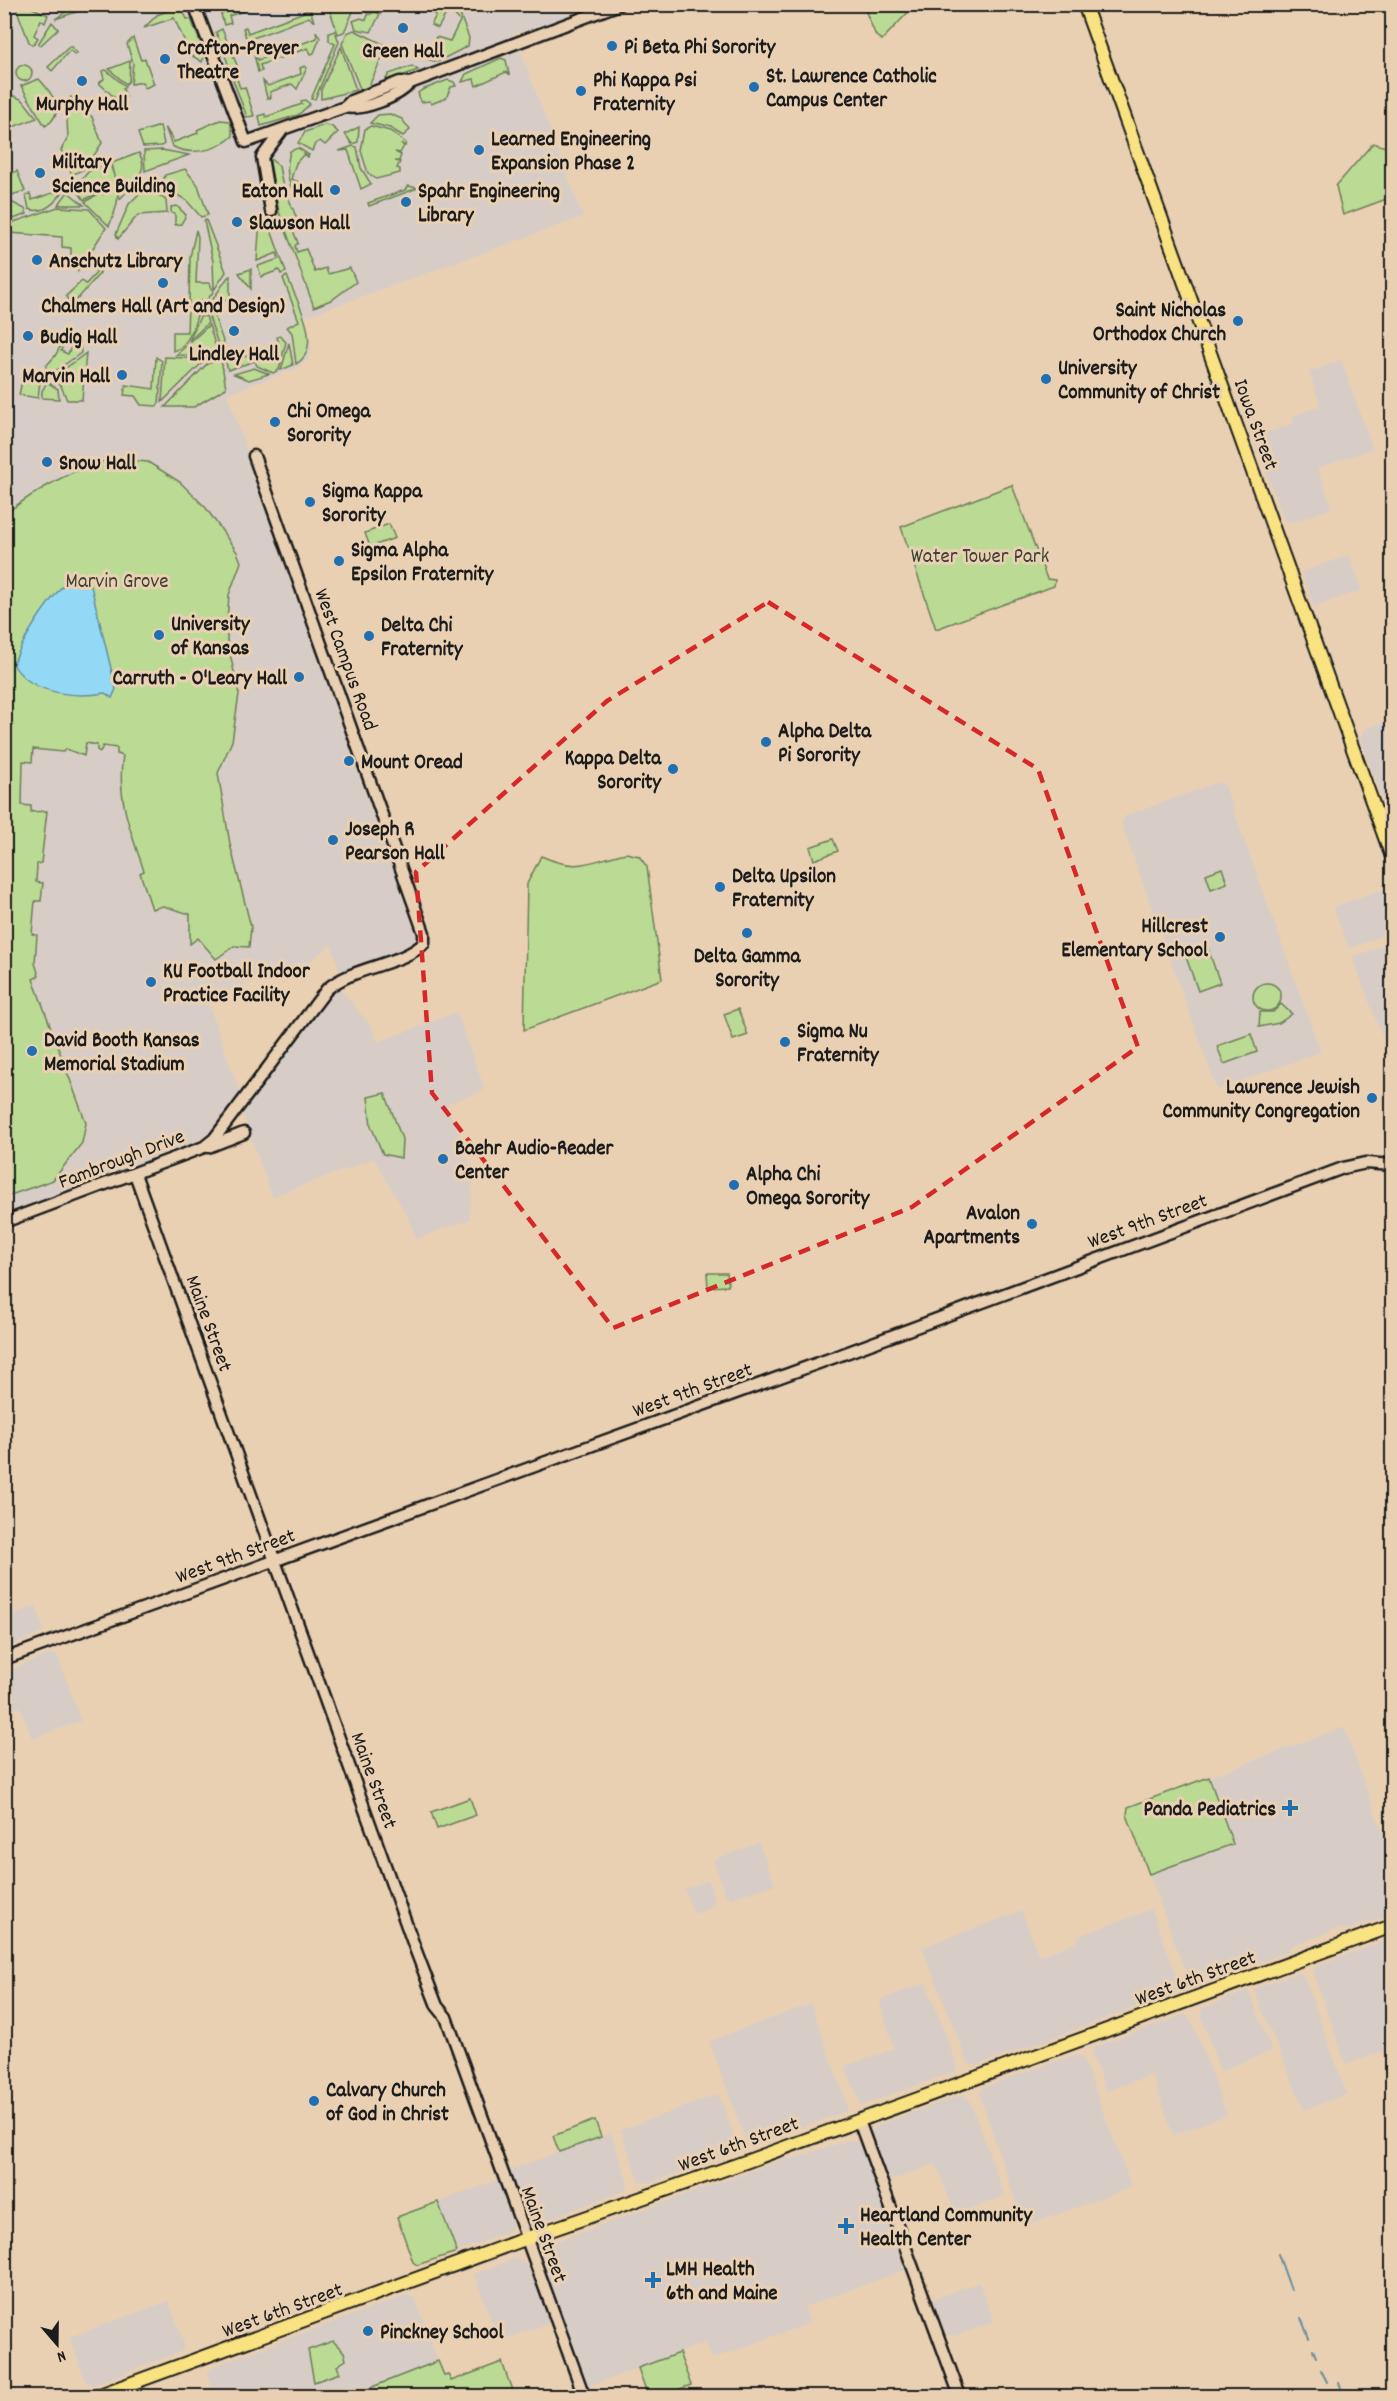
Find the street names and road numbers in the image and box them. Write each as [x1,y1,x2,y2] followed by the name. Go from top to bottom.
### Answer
[1224,375,1285,475] street label: Iowa Street
[305,585,384,735] street label: West Campus Road
[55,1123,190,1199] street label: Fambrough Drive
[1084,1187,1212,1258] street label: West 9th Street
[176,1272,239,1377] street label: Maine Street
[629,1356,757,1427] street label: West 9th Street
[172,1522,300,1593] street label: West 9th Street
[341,1729,404,1834] street label: Maine Street
[1132,1944,1261,2015] street label: West 6th Street
[675,2110,804,2181] street label: West 6th Street
[511,2183,574,2288] street label: Maine Street
[219,2276,348,2347] street label: West 6th Street

